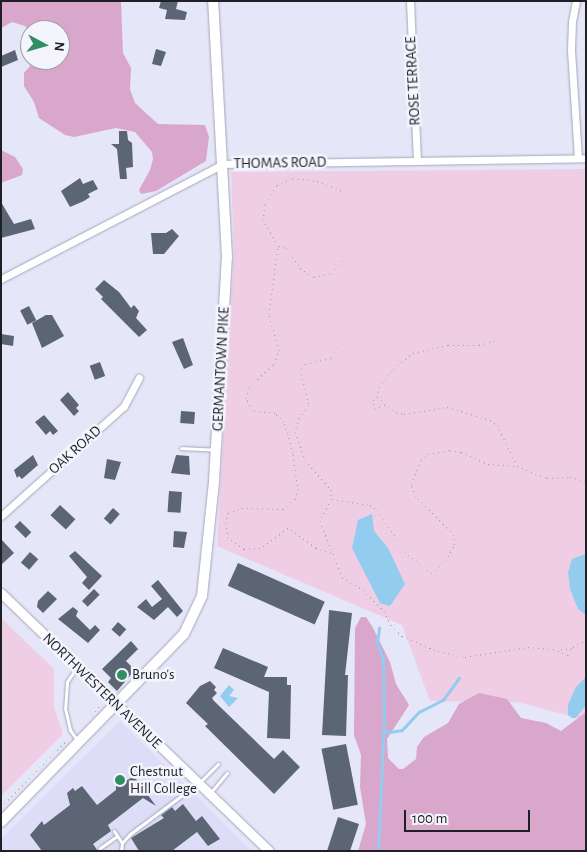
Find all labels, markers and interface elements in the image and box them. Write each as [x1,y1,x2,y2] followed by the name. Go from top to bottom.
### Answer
[20,20,70,70] north arrow
[402,36,424,126] street label: ROSE TERRACE
[51,41,66,52] text: N
[233,153,327,173] street label: THOMAS ROAD
[209,306,233,432] street label: GERMANTOWN PIKE
[45,422,105,478] street label: OAK ROAD
[39,629,165,753] street label: NORTHWESTERN AVENUE
[132,666,175,684] place label: Bruno's
[116,669,128,681] marker: Bruno's
[130,762,197,797] place label: Chestnut Hill College
[114,774,126,786] marker: Chestnut Hill College
[407,800,533,832] scale bar
[412,811,447,826] text: 100 m

